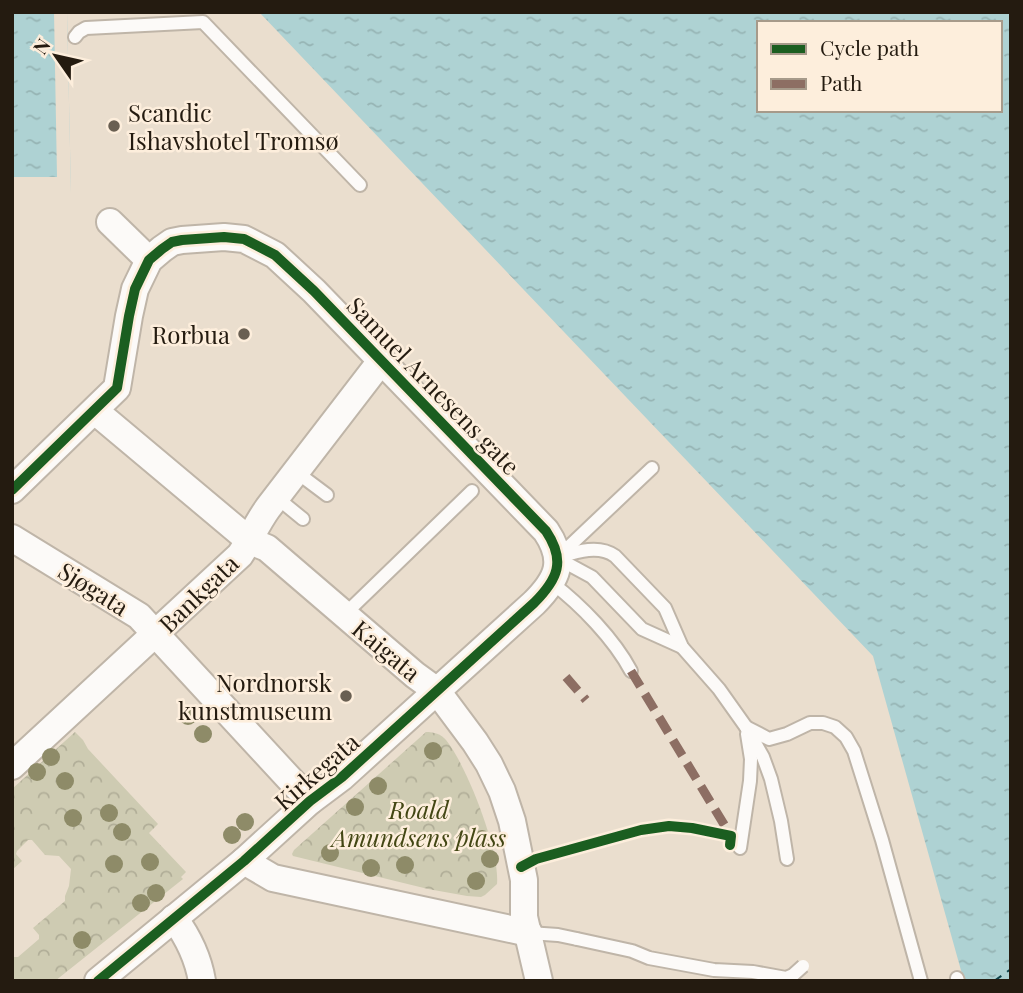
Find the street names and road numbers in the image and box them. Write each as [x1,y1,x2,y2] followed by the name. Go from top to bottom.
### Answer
[341,289,527,481] street label: Samuel Arnesens gate
[151,547,245,639] street label: Bankgata
[53,554,135,622] street label: Sjøgata
[346,612,428,688] street label: Kaigata
[267,725,365,817] street label: Kirkegata

